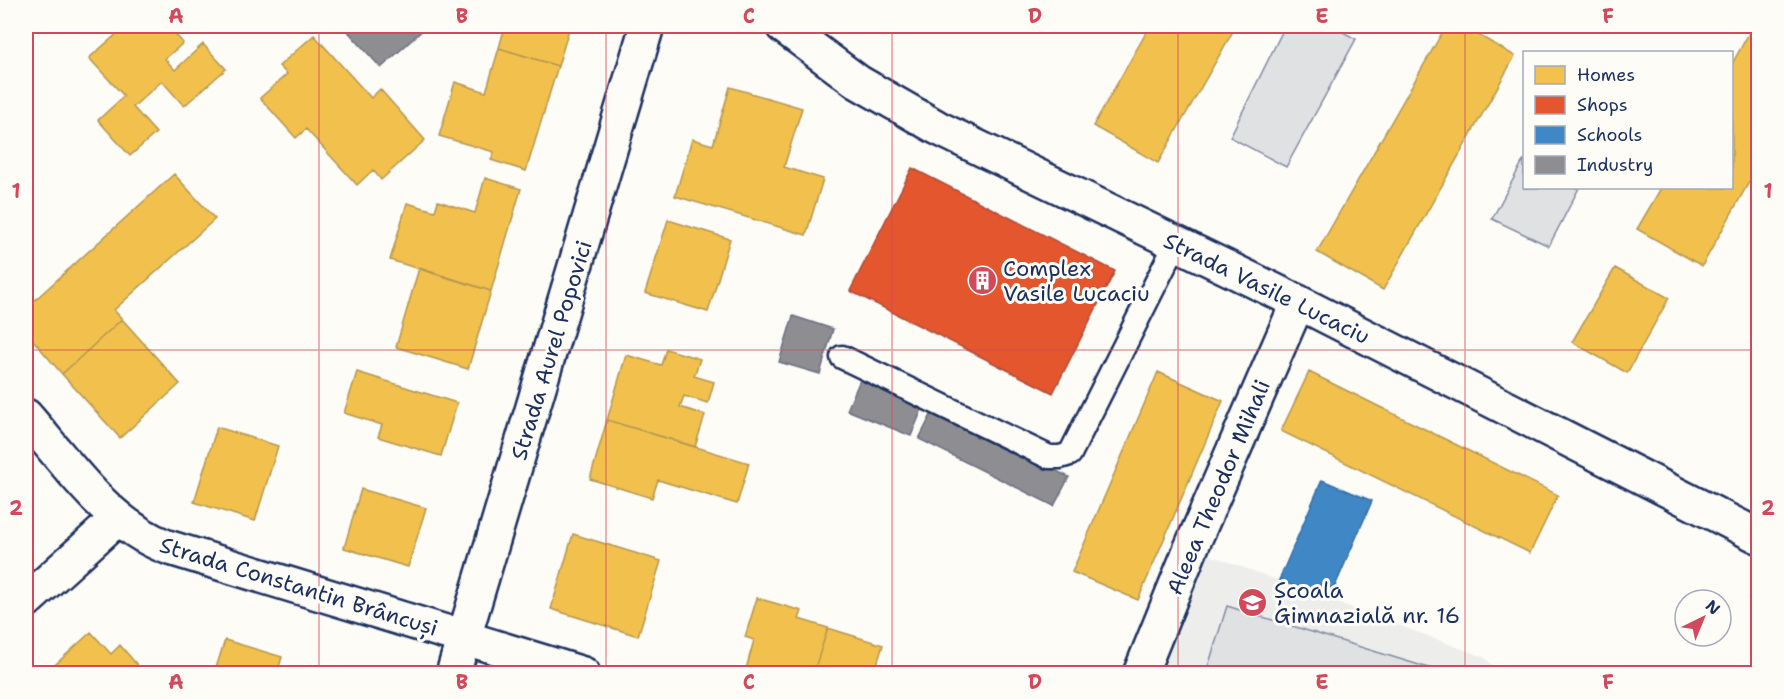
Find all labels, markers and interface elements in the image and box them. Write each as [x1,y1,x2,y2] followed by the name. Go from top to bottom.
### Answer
[168,3,184,29] text: A
[456,3,468,29] text: B
[743,3,755,29] text: C
[1028,3,1042,29] text: D
[1315,3,1329,29] text: E
[1602,3,1614,29] text: F
[1523,51,1733,189] legend
[1577,63,1635,87] text: Homes
[1577,93,1628,117] text: Shops
[1577,123,1643,147] text: Schools
[1577,153,1653,177] text: Industry
[11,178,21,204] text: 1
[1763,178,1773,204] text: 1
[1159,226,1375,351] street label: Strada Vasile Lucaciu
[504,237,599,464] street label: Strada Aurel Popovici
[1003,254,1150,308] place label: Complex Vasile Lucaciu
[966,265,998,297] building icon: Complex Vasile Lucaciu
[1160,375,1277,599] street label: Aleea Theodor Mihali
[9,495,23,521] text: 2
[1761,495,1775,521] text: 2
[156,530,442,644] street label: Strada Constantin Brâncuși
[1274,576,1460,630] place label: Școala Gimnazială nr. 16
[1237,587,1269,619] school or university icon: Școala Gimnazială nr. 16
[1673,588,1733,648] north arrow
[1701,595,1725,619] text: N
[168,669,184,695] text: A
[456,669,468,695] text: B
[743,669,755,695] text: C
[1028,669,1042,695] text: D
[1315,669,1329,695] text: E
[1602,669,1614,695] text: F

